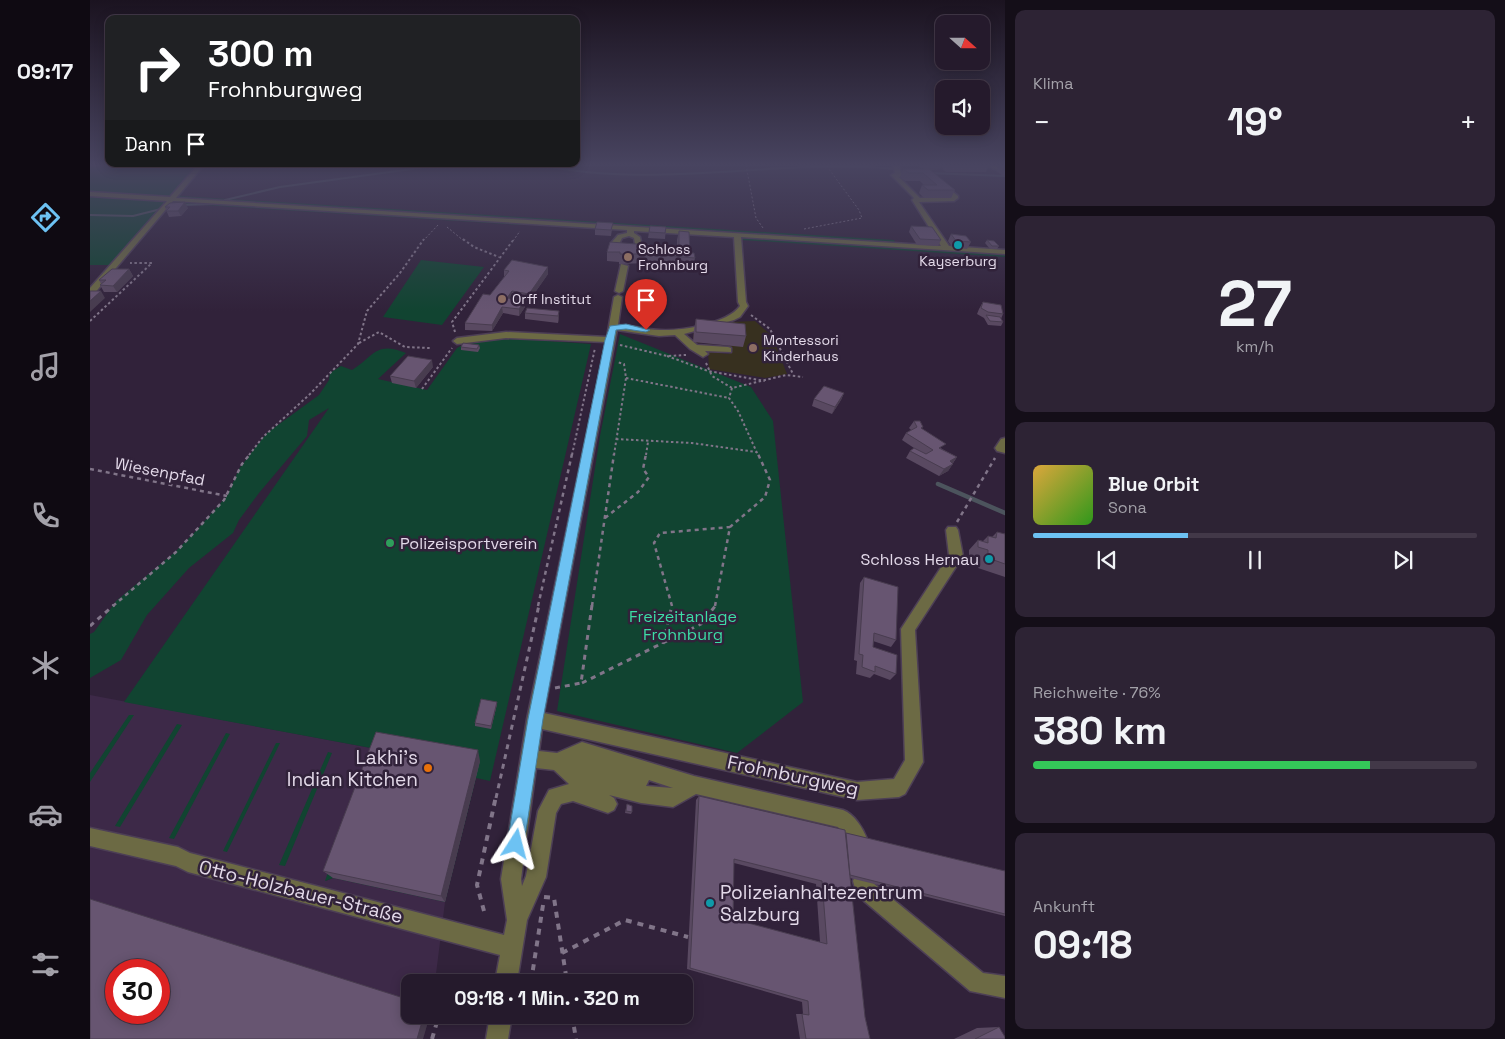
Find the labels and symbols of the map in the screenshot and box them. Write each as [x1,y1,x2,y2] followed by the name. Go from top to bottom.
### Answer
[935,15,990,70] north arrow
[952,239,964,251] marker: Kayserburg
[638,240,708,274] place label: Schloss Frohnburg
[622,251,634,263] marker: Schloss Frohnburg
[919,252,997,270] place label: Kayserburg
[625,279,667,330] pin
[512,290,591,308] place label: Orff Institut
[496,293,508,305] marker: Orff Institut
[763,331,839,365] place label: Montessori Kinderhaus
[747,342,759,354] marker: Montessori Kinderhaus
[113,452,207,491] street label: Wiesenpfad
[400,533,537,554] place label: Polizeisportverein
[384,537,396,549] marker: Polizeisportverein
[860,549,979,570] place label: Schloss Hernau
[983,553,995,565] marker: Schloss Hernau
[629,606,737,645] park label: Freizeitanlage Frohnburg
[287,745,418,792] place label: Lakhi's Indian Kitchen
[725,749,861,802] street label: Frohnburgweg
[422,762,434,774] marker: Lakhi's Indian Kitchen
[489,817,541,869] position arrow
[196,854,405,929] street label: Otto-Holzbauer-Straße
[720,880,923,927] place label: Polizeianhaltezentrum Salzburg
[704,897,716,909] marker: Polizeianhaltezentrum Salzburg
[105,959,170,1024] speed limit sign: 30

